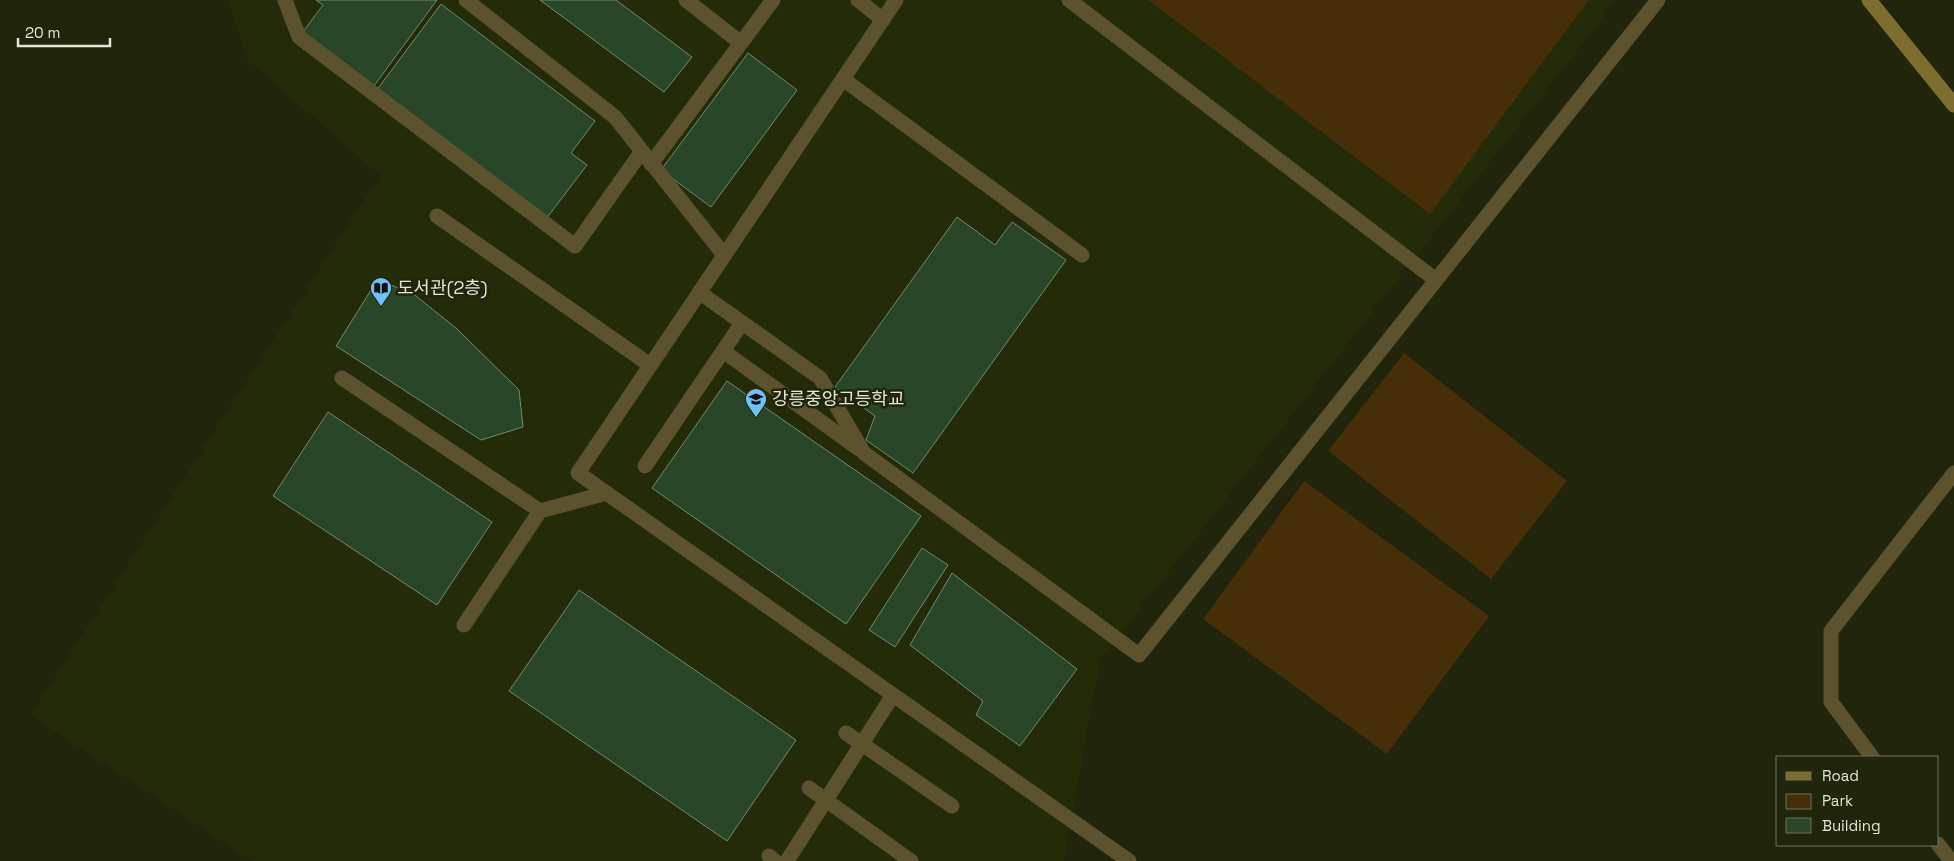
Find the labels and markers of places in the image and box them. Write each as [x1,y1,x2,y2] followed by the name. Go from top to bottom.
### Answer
[369,276,393,307] library icon: 도서관(2층)
[397,276,488,299] place label: 도서관(2층)
[744,387,768,418] school or university icon: 강릉중앙고등학교
[772,387,904,410] place label: 강릉중앙고등학교

